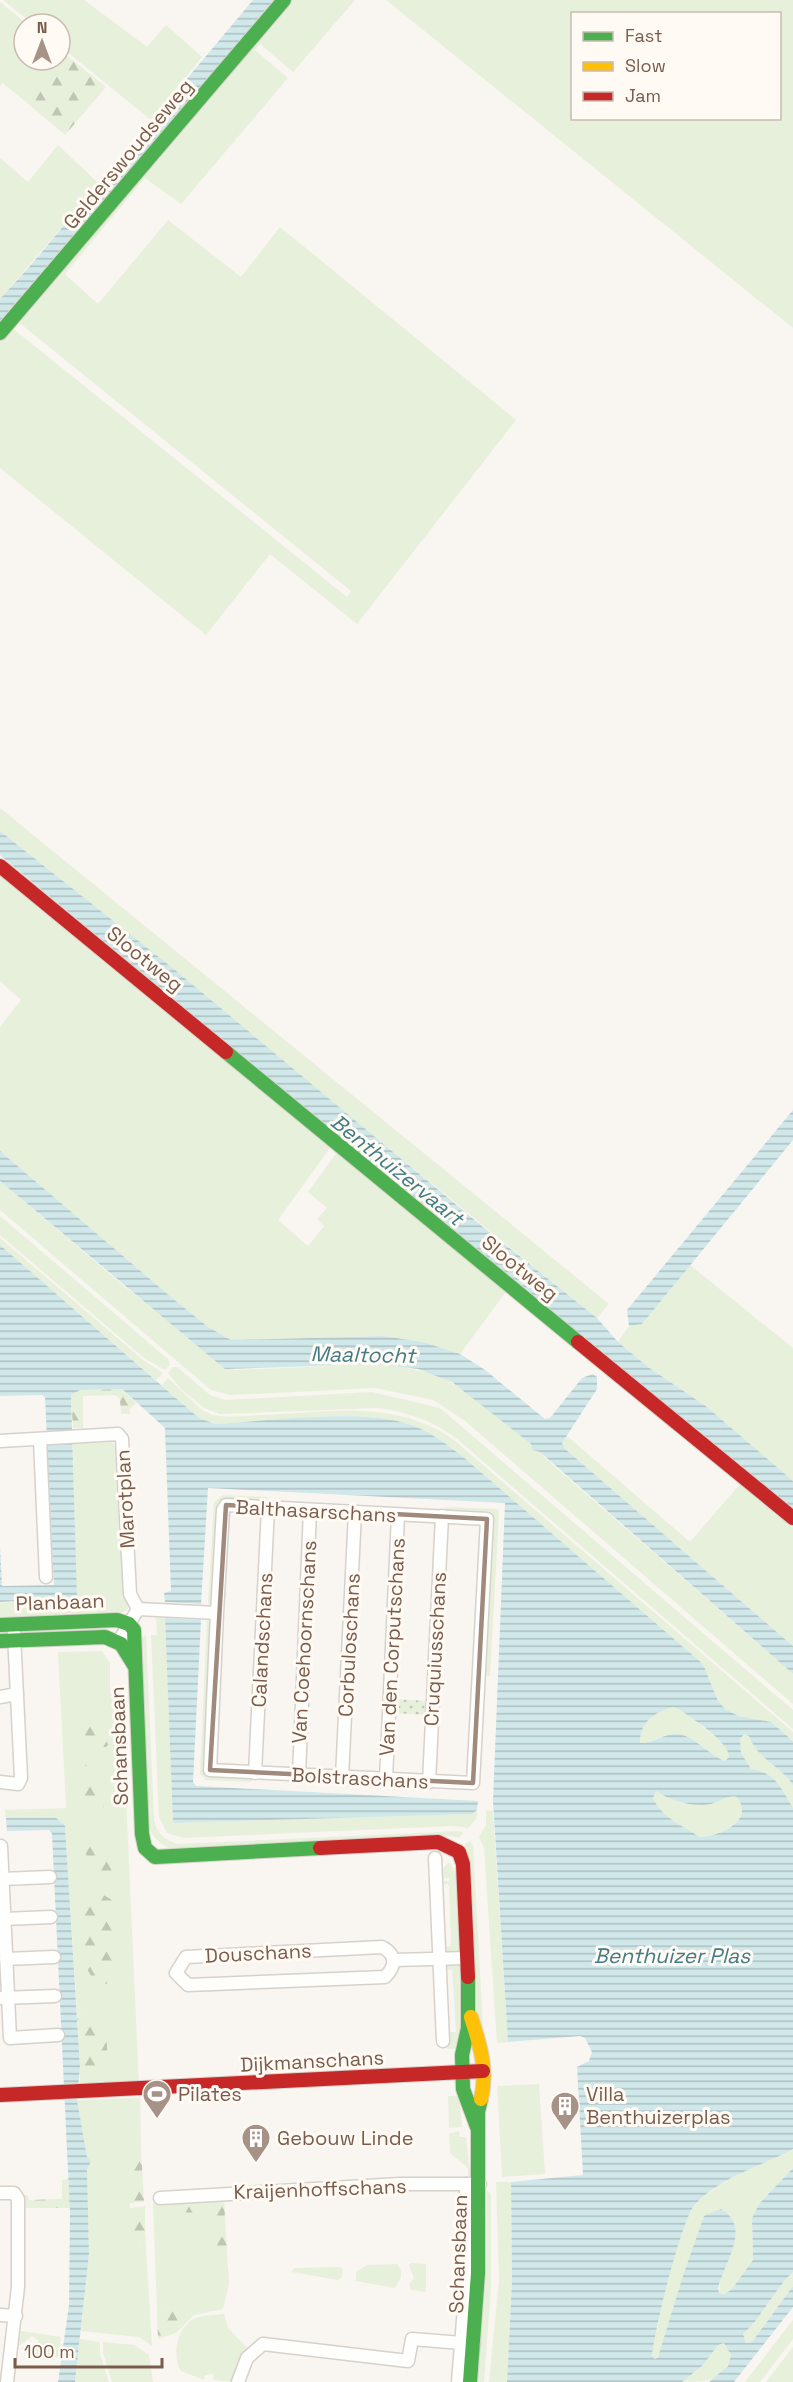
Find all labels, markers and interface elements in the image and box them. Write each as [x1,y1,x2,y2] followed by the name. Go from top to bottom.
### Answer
[12,12,72,72] north arrow
[571,12,781,120] legend
[37,17,47,38] text: N
[625,24,662,47] text: Fast
[625,54,666,77] text: Slow
[57,73,199,235] street label: Gelderswoudseweg
[625,84,661,107] text: Jam
[101,920,189,998] street label: Slootweg
[326,1108,471,1233] water label: Benthuizervaart
[476,1229,564,1307] street label: Slootweg
[311,1340,418,1369] water label: Maaltocht
[109,1449,141,1549] street label: Marotplan
[235,1494,397,1528] street label: Balthasarschans
[373,1537,411,1757] street label: Van den Corputschans
[286,1540,322,1744] street label: Van Coehoornschans
[418,1571,452,1727] street label: Cruquiusschans
[245,1572,279,1708] street label: Calandschans
[332,1572,366,1718] street label: Corbuloschans
[15,1587,105,1617] street label: Planbaan
[104,1686,134,1806] street label: Schansbaan
[291,1761,429,1795] street label: Bolstraschans
[204,1937,312,1969] street label: Douschans
[594,1942,751,1969] water label: Benthuizer Plas
[239,2044,385,2078] street label: Dijkmanschans
[141,2078,173,2120] sports icon: Pilates
[178,2081,242,2107] place label: Pilates
[586,2081,731,2130] place label: Villa Benthuizerplas
[549,2090,581,2132] building icon: Villa Benthuizerplas
[240,2122,272,2164] building icon: Gebouw Linde
[277,2125,413,2151] place label: Gebouw Linde
[233,2173,407,2205] street label: Kraijenhoffschans
[443,2194,473,2314] street label: Schansbaan
[15,2331,162,2369] scale bar
[24,2340,75,2363] text: 100 m

